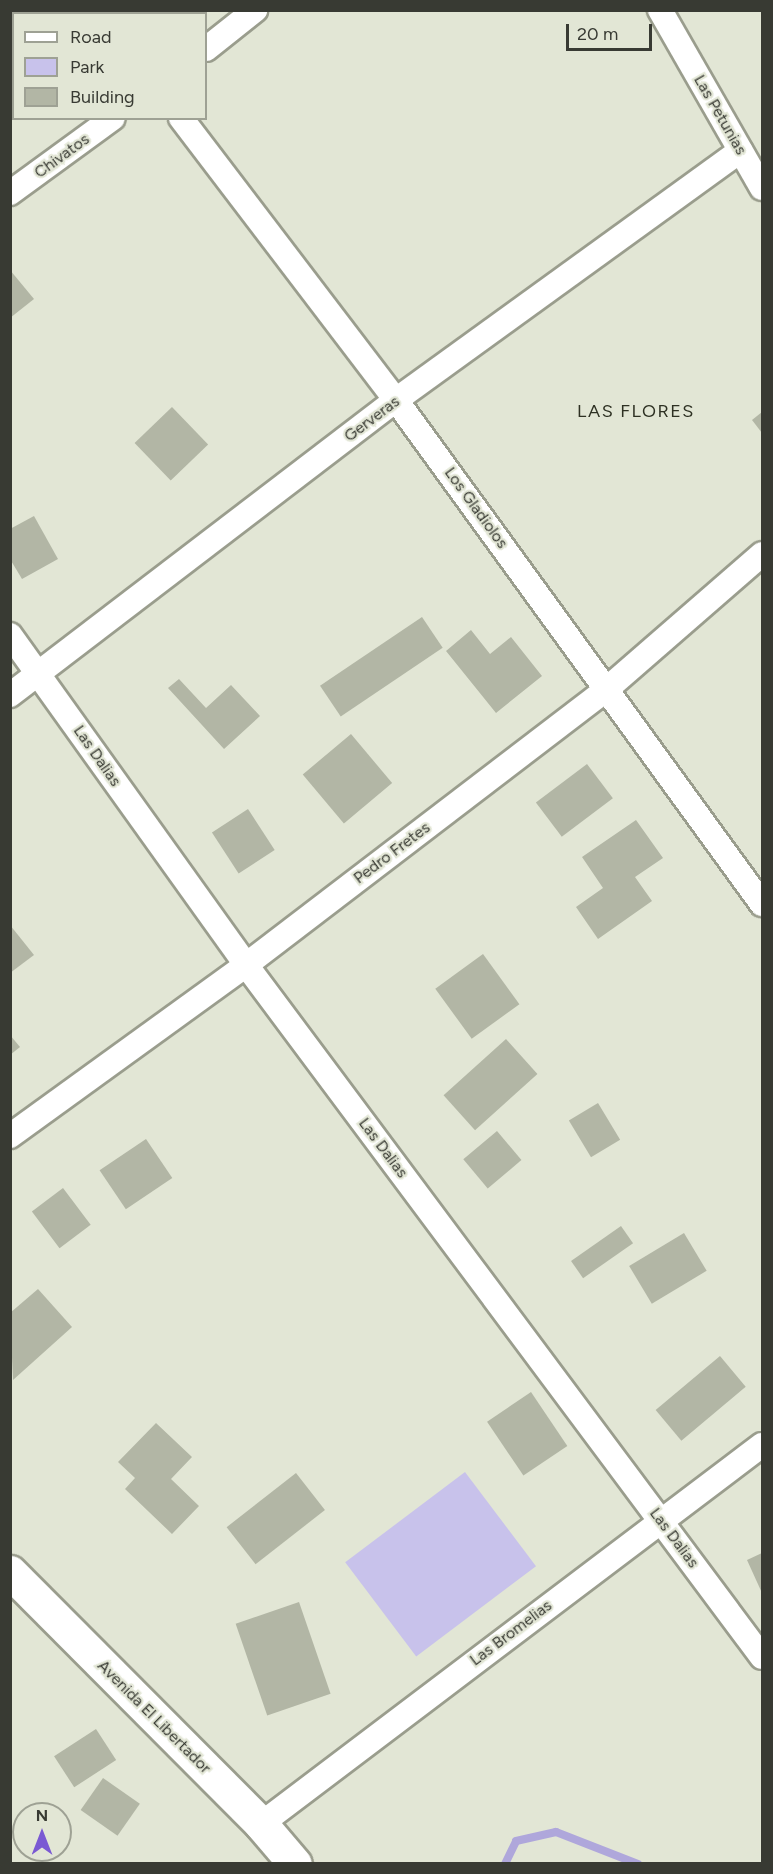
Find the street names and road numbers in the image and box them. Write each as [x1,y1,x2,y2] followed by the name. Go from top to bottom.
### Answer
[689,72,751,158] street label: Las Petunias
[31,130,93,182] street label: Chivatos
[341,392,403,446] street label: Gerveras
[440,464,512,552] street label: Los Gladiolos
[69,722,125,790] street label: Las Dalias
[350,818,434,888] street label: Pedro Fretes
[354,1114,412,1182] street label: Las Dalias
[645,1504,703,1572] street label: Las Dalias
[466,1596,556,1670] street label: Las Bromelias
[93,1656,215,1778] street label: Avenida El Libertador

